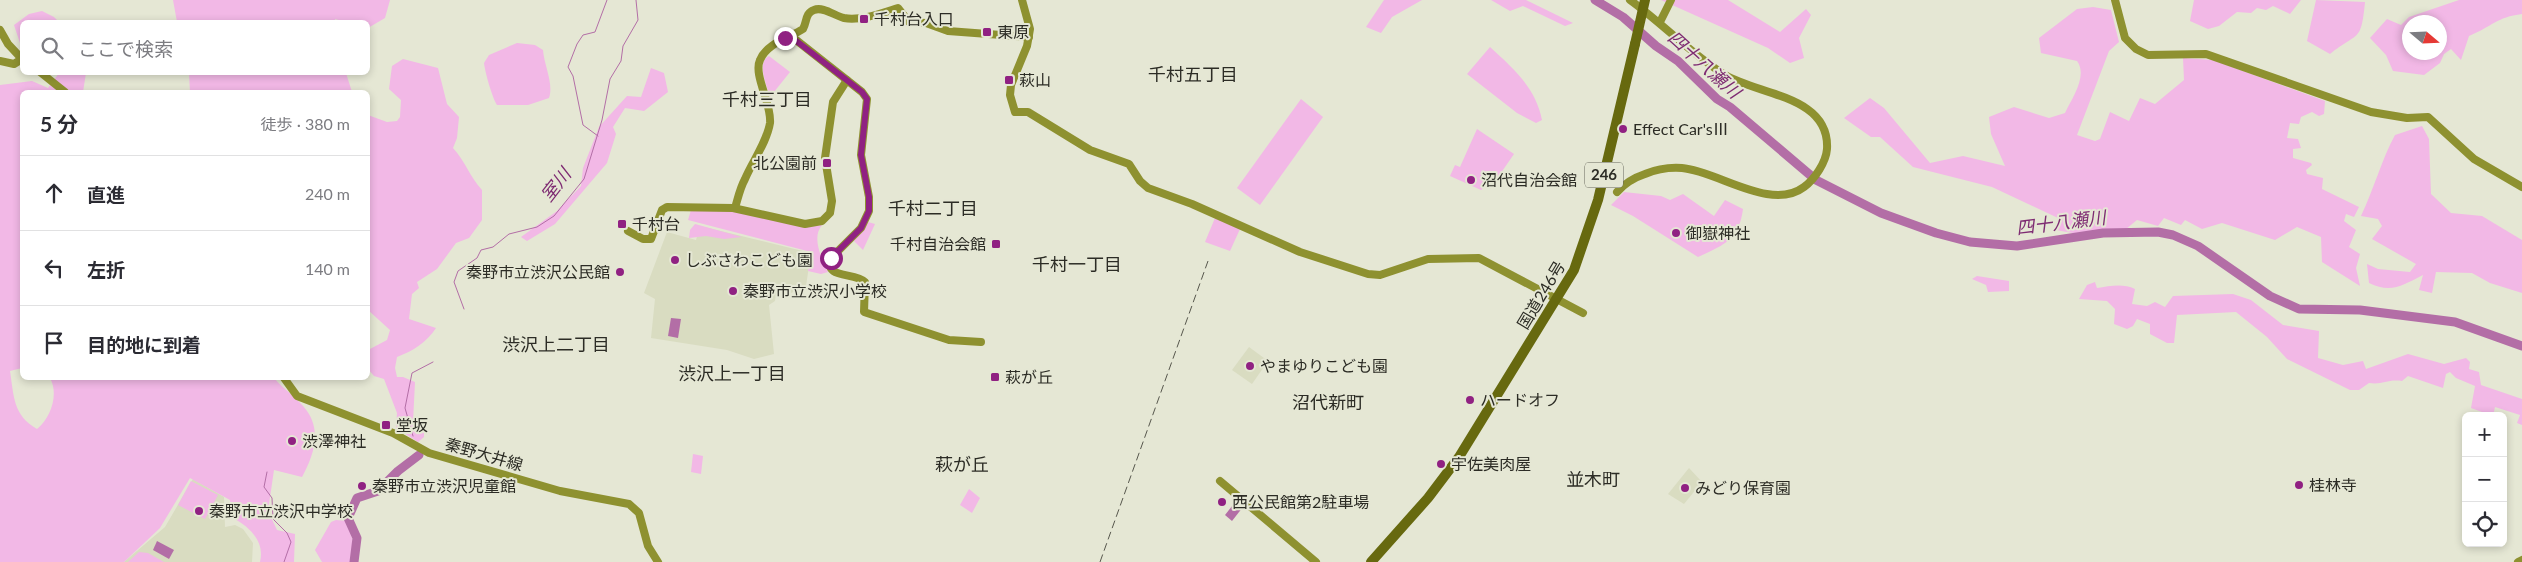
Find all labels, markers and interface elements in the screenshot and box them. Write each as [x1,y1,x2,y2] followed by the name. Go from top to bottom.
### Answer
[874,9,954,28] place label: 千村台入口
[858,13,870,25] marker: 千村台入口
[2402,15,2447,60] north arrow
[20,20,370,75] search box
[997,22,1029,41] place label: 東原
[981,26,993,38] marker: 東原
[1664,26,1747,104] water label: 四十八瀬川
[774,27,797,50] route end
[38,34,66,62] icon: search
[78,37,173,60] text: ここで検索
[1148,63,1238,85] district label: 千村五丁目
[1019,70,1051,89] place label: 萩山
[1003,74,1015,86] marker: 萩山
[722,88,812,110] district label: 千村三丁目
[40,111,78,136] text: 5 分
[261,114,350,133] text: 徒歩 · 380 m
[1633,119,1729,138] place label: Effect Car'sⅢ
[1617,123,1629,135] marker: Effect Car'sⅢ
[753,153,817,172] place label: 北公園前
[821,157,833,169] marker: 北公園前
[535,162,576,205] water label: 室川
[1585,162,1623,188] road number: 246
[1481,170,1577,189] place label: 沼代自治会館
[1465,174,1477,186] marker: 沼代自治会館
[40,179,68,207] icon: ahead
[87,183,125,206] text: 直進
[305,184,350,203] text: 240 m
[888,197,978,219] district label: 千村二丁目
[2015,205,2109,238] water label: 四十八瀬川
[632,214,680,233] place label: 千村台
[616,218,628,230] marker: 千村台
[1686,223,1750,242] place label: 御嶽神社
[1670,227,1682,239] marker: 御嶽神社
[890,234,986,253] place label: 千村自治会館
[990,238,1002,250] marker: 千村自治会館
[820,247,843,270] route start
[685,250,813,269] place label: しぶさわこども園
[1032,253,1122,275] district label: 千村一丁目
[40,254,68,282] icon: left
[669,254,681,266] marker: しぶさわこども園
[1513,257,1568,332] street label: 国道246号
[87,258,125,281] text: 左折
[305,259,350,278] text: 140 m
[466,262,610,281] place label: 秦野市立渋沢公民館
[614,266,626,278] marker: 秦野市立渋沢公民館
[743,281,887,300] place label: 秦野市立渋沢小学校
[727,285,739,297] marker: 秦野市立渋沢小学校
[40,329,68,357] icon: arrive
[87,333,201,356] text: 目的地に到着
[502,333,610,355] district label: 渋沢上二丁目
[1260,356,1388,375] place label: やまゆりこども園
[1244,360,1256,372] marker: やまゆりこども園
[678,362,786,384] district label: 渋沢上一丁目
[1005,367,1053,386] place label: 萩が丘
[989,371,1001,383] marker: 萩が丘
[1480,390,1560,409] place label: ハードオフ
[1292,391,1364,413] district label: 沼代新町
[1464,394,1476,406] marker: ハードオフ
[2462,412,2507,547] map controls
[2462,412,2507,457] button: +
[396,415,428,434] place label: 堂坂
[380,419,392,431] marker: 堂坂
[302,431,366,450] place label: 渋澤神社
[443,433,525,474] street label: 秦野大井線
[286,435,298,447] marker: 渋澤神社
[935,453,989,475] district label: 萩が丘
[1451,454,1531,473] place label: 宇佐美肉屋
[2462,457,2507,502] button: −
[1435,458,1447,470] marker: 宇佐美肉屋
[1566,468,1620,490] district label: 並木町
[2309,475,2357,494] place label: 桂林寺
[372,476,516,495] place label: 秦野市立渋沢児童館
[1695,478,1791,497] place label: みどり保育園
[2293,479,2305,491] marker: 桂林寺
[356,480,368,492] marker: 秦野市立渋沢児童館
[1679,482,1691,494] marker: みどり保育園
[1232,492,1369,511] place label: 西公民館第2駐車場
[1216,496,1228,508] marker: 西公民館第2駐車場
[209,501,353,520] place label: 秦野市立渋沢中学校
[2462,502,2507,547] button: locate
[193,505,205,517] marker: 秦野市立渋沢中学校

